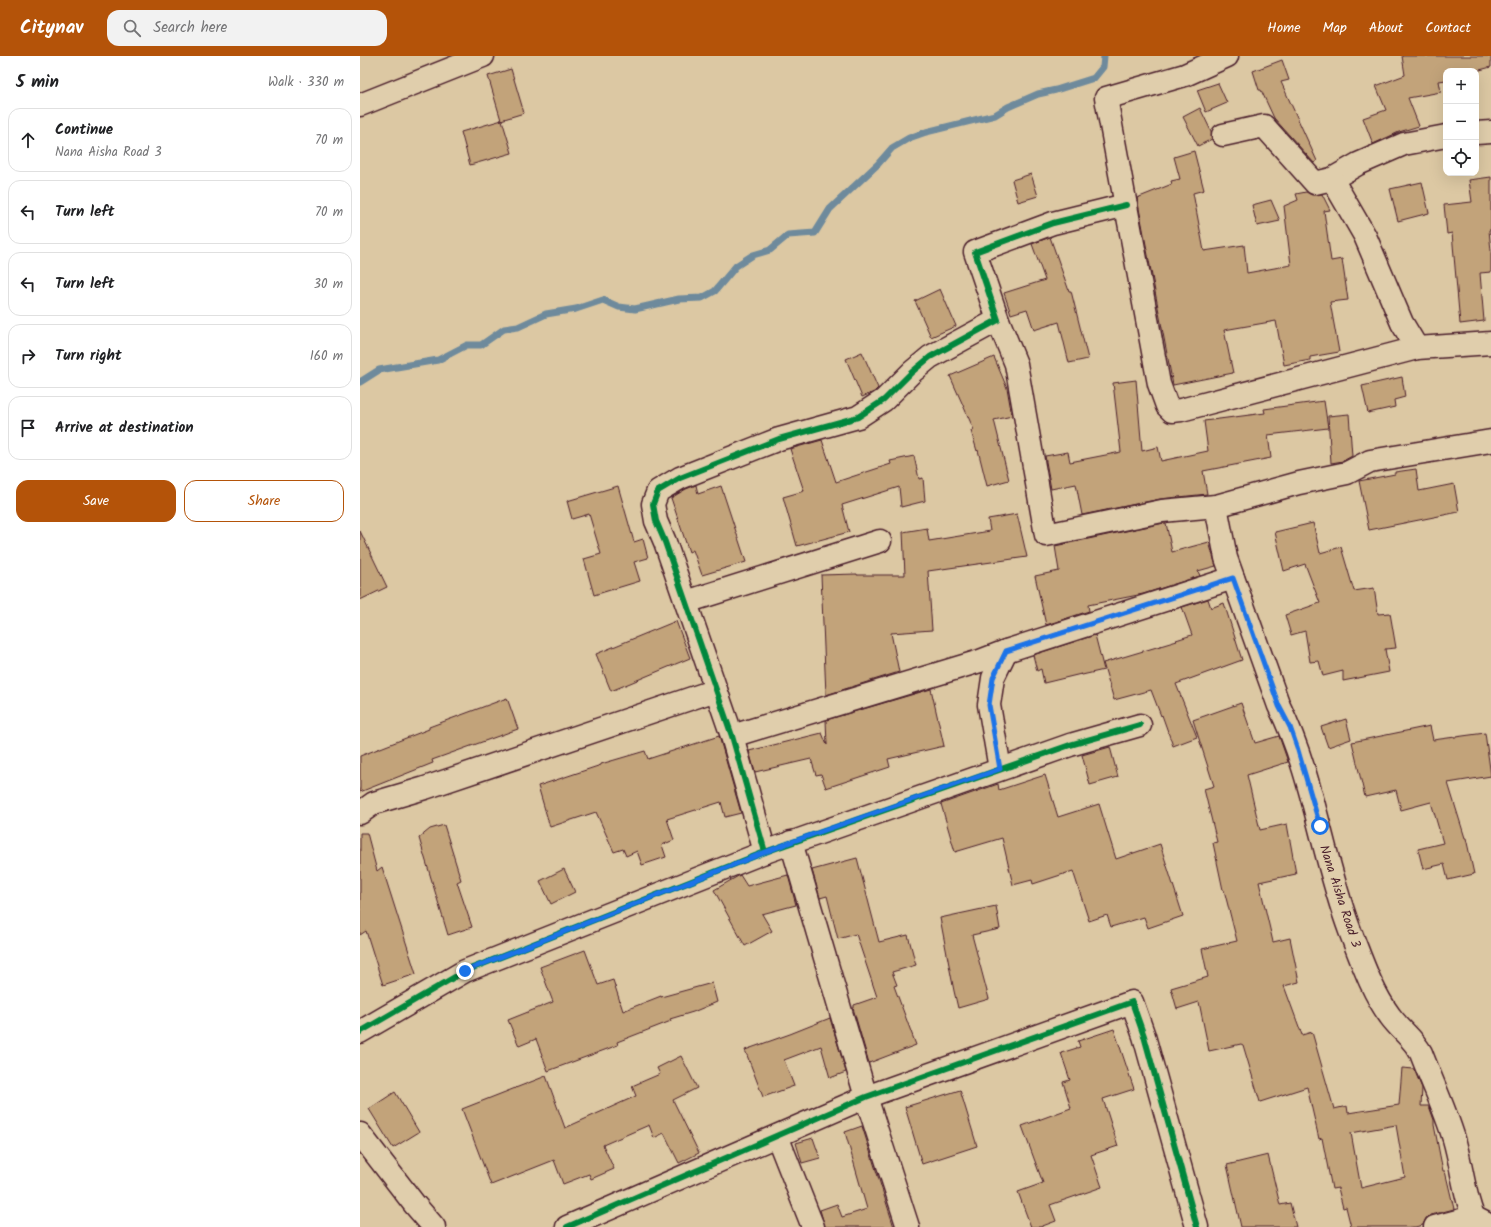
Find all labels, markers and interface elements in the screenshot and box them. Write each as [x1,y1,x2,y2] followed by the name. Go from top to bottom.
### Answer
[107,10,387,46] search box
[20,13,83,43] text: Citynav
[153,16,227,40] text: Search here
[121,17,143,39] icon: search
[1267,17,1301,39] text: Home
[1323,17,1347,39] text: Map
[1369,17,1403,39] text: About
[1425,17,1471,39] text: Contact
[1443,68,1479,176] map controls
[1443,68,1479,104] button: +
[16,69,59,96] text: 5 min
[268,72,344,93] text: Walk · 330 m
[1443,104,1479,140] button: −
[55,118,113,142] text: Continue
[17,129,39,151] icon: ahead
[315,130,343,151] text: 70 m
[1443,140,1479,176] button: locate
[55,142,162,163] text: Nana Aisha Road 3
[55,200,115,224] text: Turn left
[17,201,39,223] icon: left
[315,202,343,223] text: 70 m
[55,272,115,296] text: Turn left
[17,273,39,295] icon: left
[314,274,343,295] text: 30 m
[55,344,122,368] text: Turn right
[17,345,39,367] icon: right
[310,346,343,367] text: 160 m
[55,416,194,440] text: Arrive at destination
[17,417,39,439] icon: arrive
[16,480,176,522] button: Save
[184,480,344,522] button: Share
[1311,817,1329,835] route start
[1313,843,1366,950] street label: Nana Aisha Road 3
[456,962,474,980] route end

